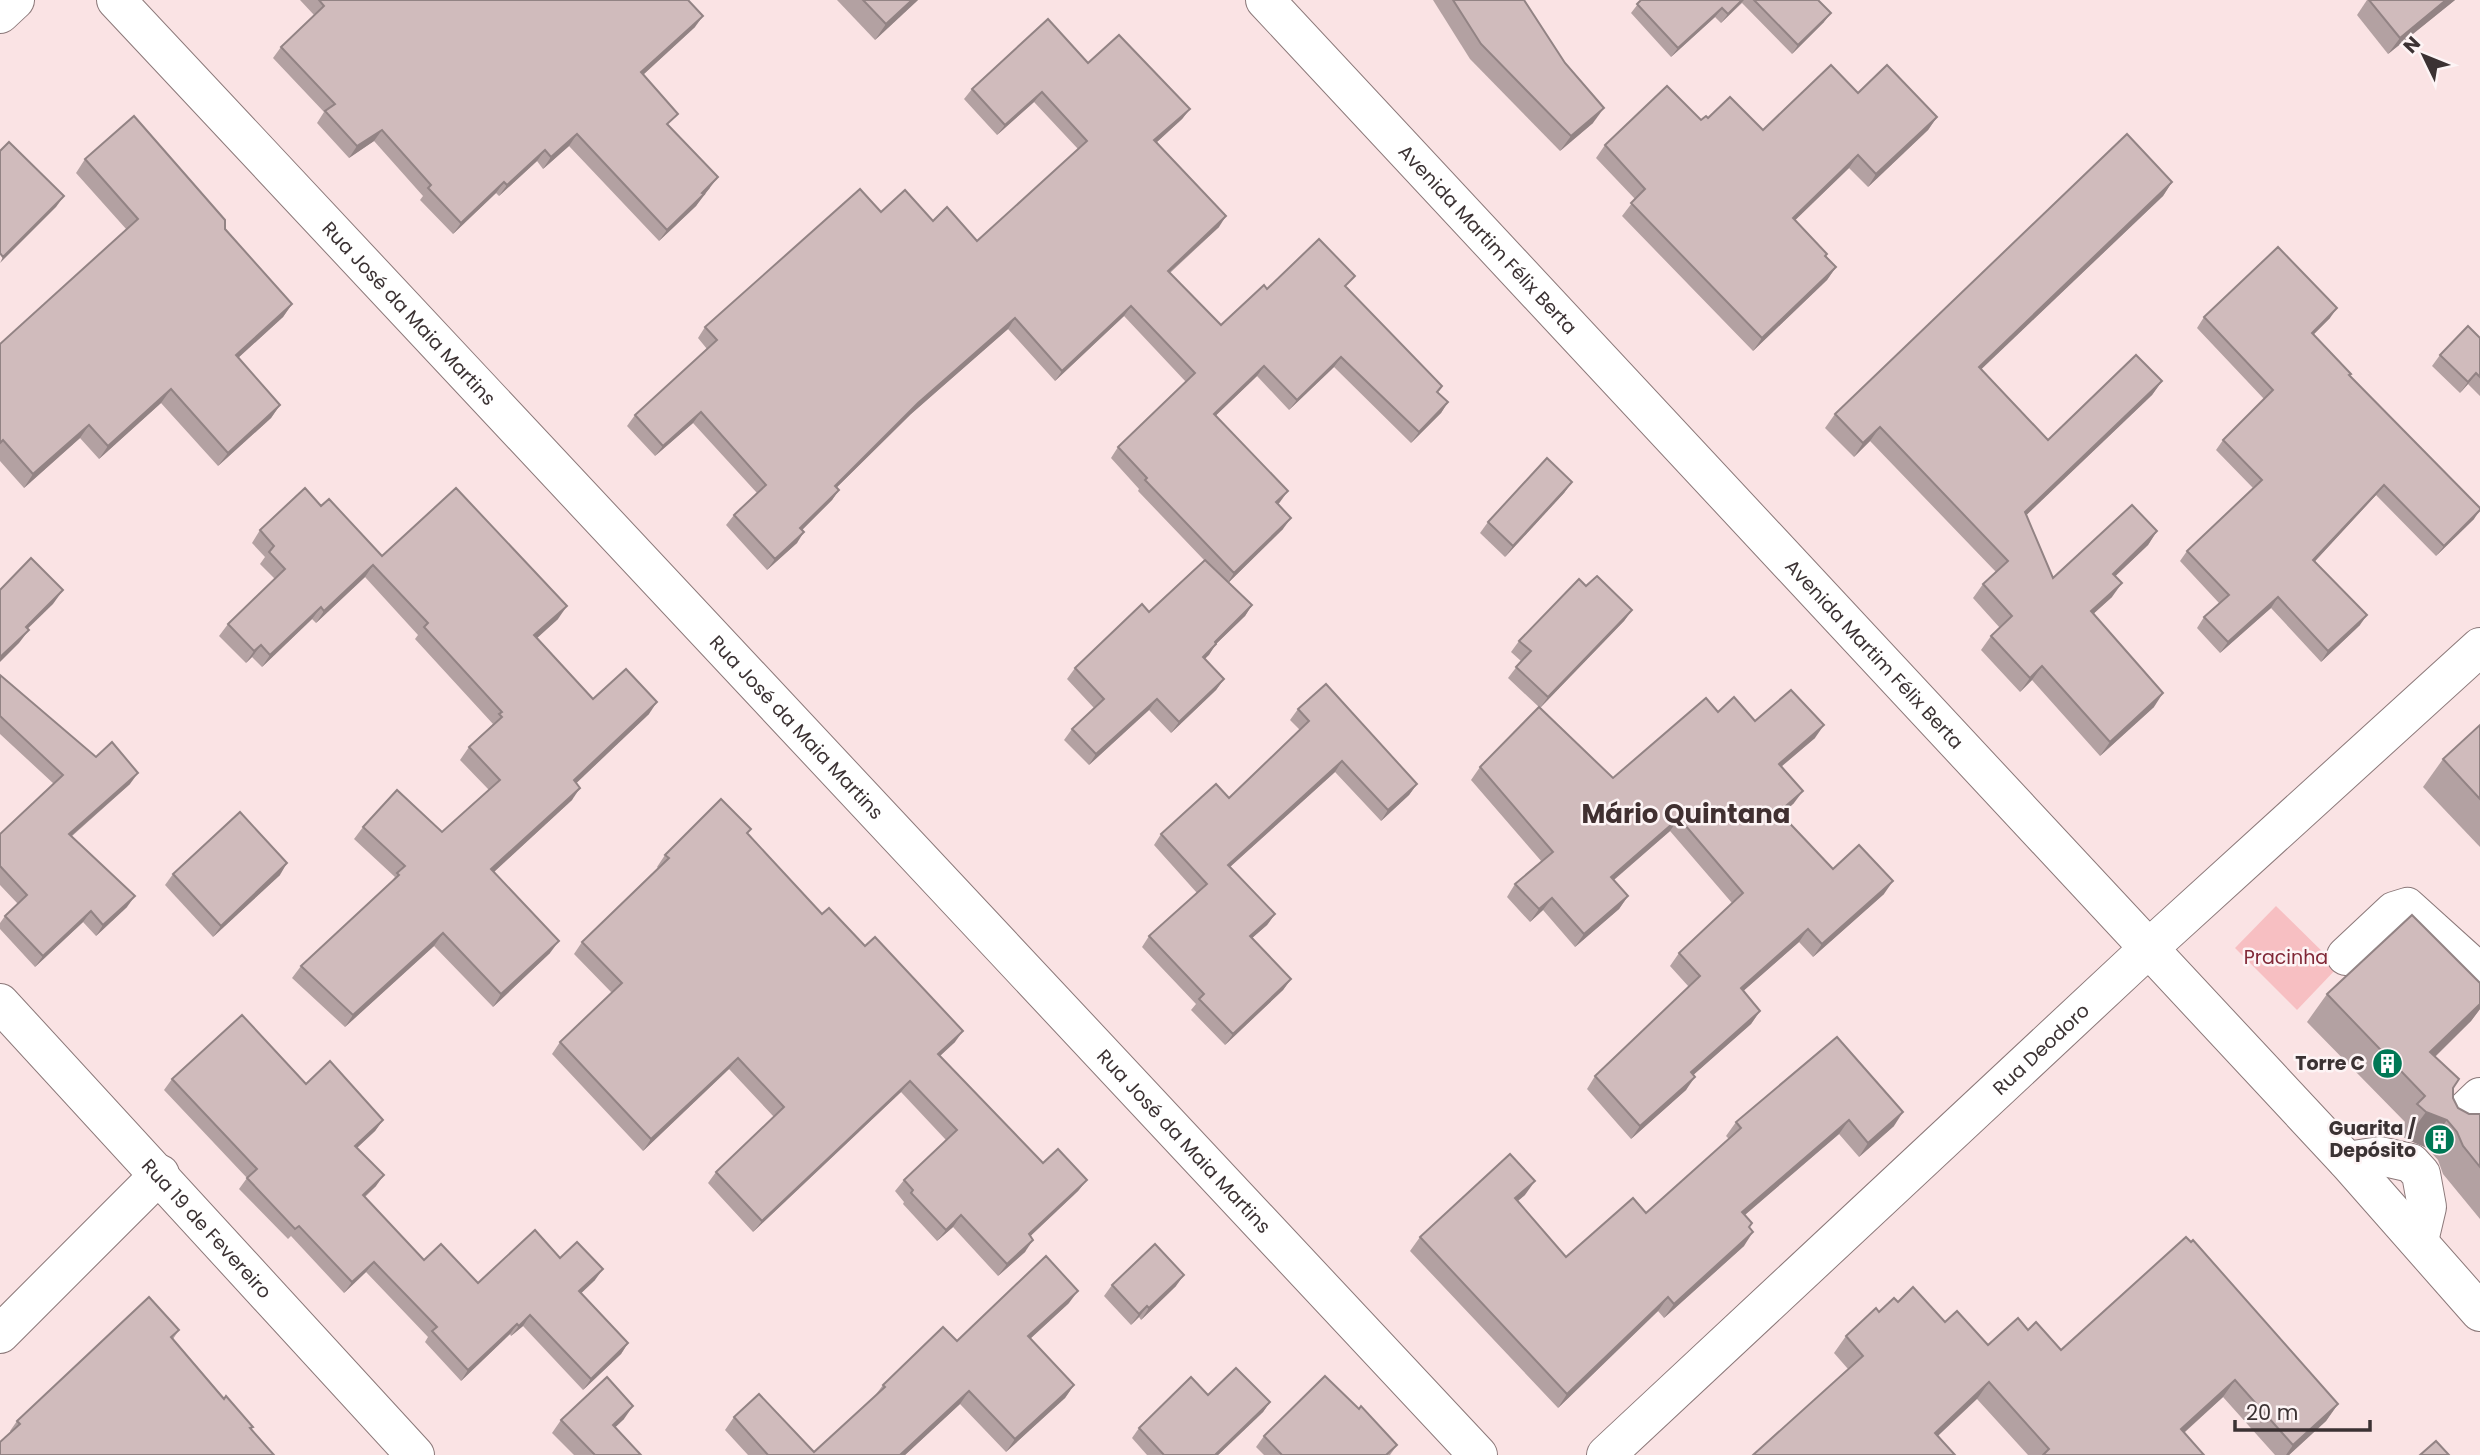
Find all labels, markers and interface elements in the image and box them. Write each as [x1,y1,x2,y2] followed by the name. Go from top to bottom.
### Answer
[2389,21,2459,91] north arrow
[2397,30,2427,59] text: N
[1393,138,1583,340] street label: Avenida Martim Félix Berta
[316,215,502,411] street label: Rua José da Maia Martins
[1779,553,1970,755] street label: Avenida Martim Félix Berta
[704,629,890,825] street label: Rua José da Maia Martins
[1582,796,1791,832] district label: Mário Quintana
[2244,944,2328,971] park label: Pracinha
[1987,997,2095,1101] street label: Rua Deodoro
[1091,1043,1277,1239] street label: Rua José da Maia Martins
[2371,1046,2405,1080] building icon: Torre C
[2295,1050,2365,1077] place label: Torre C
[2329,1115,2416,1164] place label: Guarita / Depósito
[2422,1122,2456,1156] building icon: Guarita / Depósito
[136,1153,278,1304] street label: Rua 19 de Fevereiro
[2235,1388,2370,1432] scale bar
[2246,1398,2299,1427] text: 20 m

